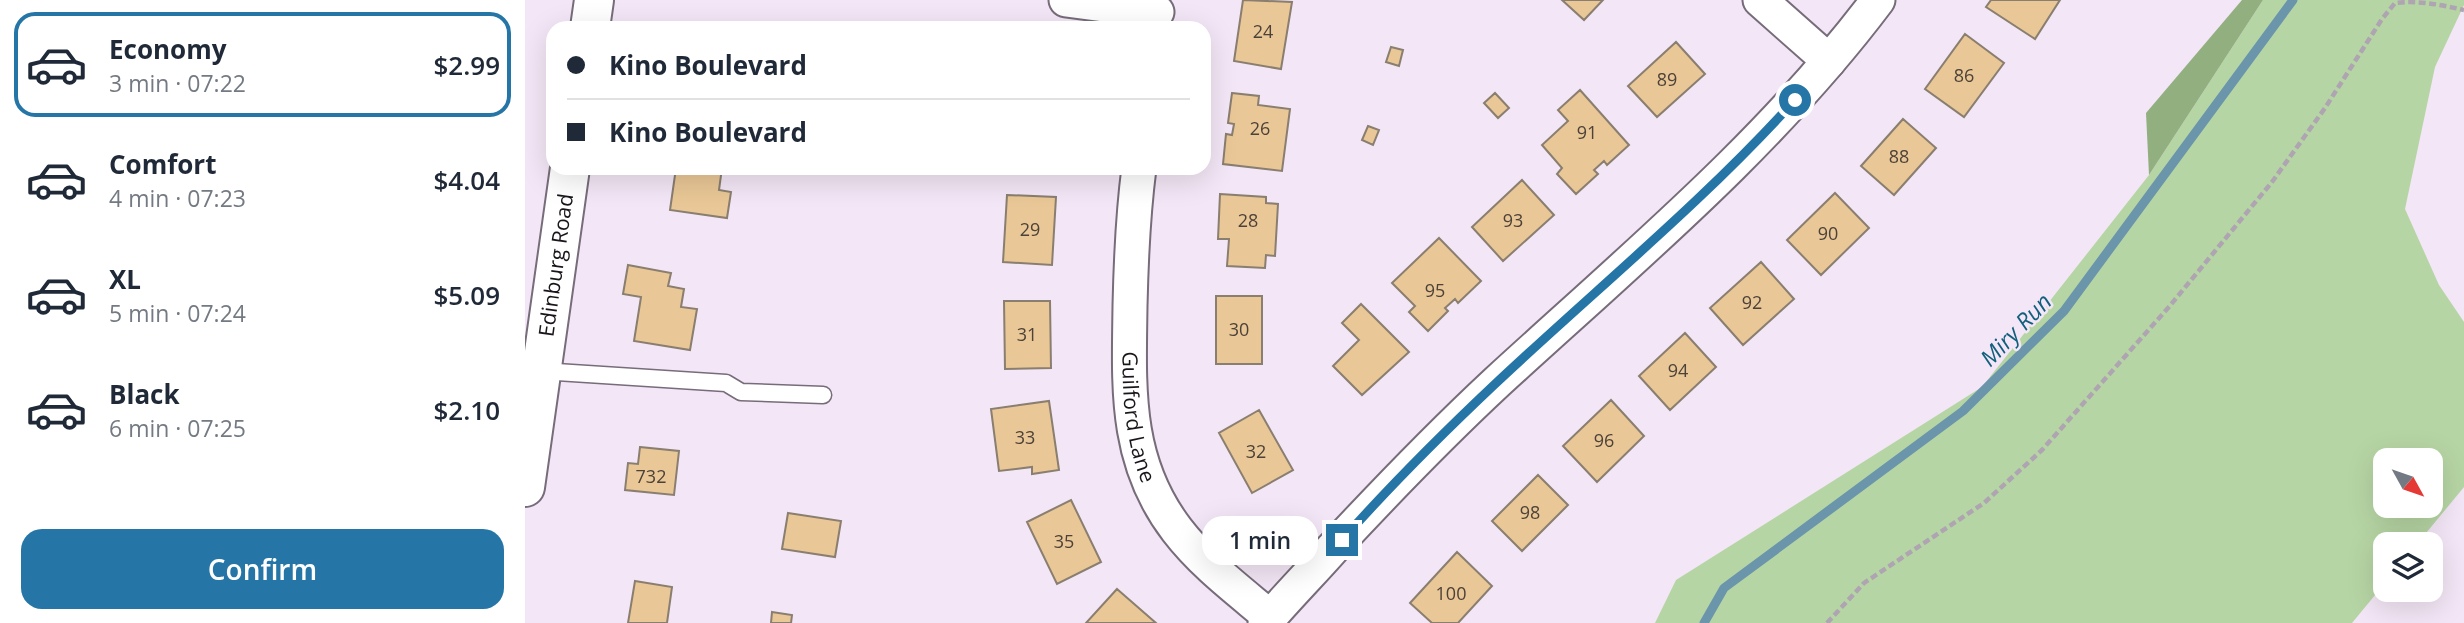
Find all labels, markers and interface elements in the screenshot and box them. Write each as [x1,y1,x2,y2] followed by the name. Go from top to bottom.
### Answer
[1253,19,1273,43] house number: 24
[109,31,227,67] text: Economy
[25,33,88,96] icon: car
[433,47,500,83] text: $2.99
[609,47,807,83] text: Kino Boulevard
[1954,63,1974,87] house number: 86
[109,67,246,99] text: 3 min · 07:22
[1657,67,1677,91] house number: 89
[1779,84,1811,116] route start
[609,114,807,150] text: Kino Boulevard
[1250,116,1270,140] house number: 26
[1577,120,1597,144] house number: 91
[1889,144,1909,168] house number: 88
[109,146,216,182] text: Comfort
[25,148,88,211] icon: car
[433,162,500,198] text: $4.04
[109,182,246,214] text: 4 min · 07:23
[531,192,579,338] street label: Edinburg Road
[1238,208,1258,232] house number: 28
[1503,208,1523,232] house number: 93
[1020,217,1040,241] house number: 29
[1818,221,1838,245] house number: 90
[109,261,141,297] text: XL
[25,263,88,326] icon: car
[433,277,500,313] text: $5.09
[1425,278,1445,302] house number: 95
[1972,286,2058,373] water label: Miry Run
[1742,290,1762,314] house number: 92
[109,297,246,329] text: 5 min · 07:24
[1229,317,1249,341] house number: 30
[1017,322,1037,346] house number: 31
[1116,351,1163,486] street label: Guilford Lane
[1668,358,1688,382] house number: 94
[109,376,180,412] text: Black
[25,378,88,441] icon: car
[433,392,500,428] text: $2.10
[109,412,246,444] text: 6 min · 07:25
[1015,425,1035,449] house number: 33
[1594,428,1614,452] house number: 96
[1246,439,1266,463] house number: 32
[2373,448,2443,518] north arrow
[2373,448,2443,602] map controls
[636,464,666,488] house number: 732
[1520,500,1540,524] house number: 98
[1202,516,1317,564] callout: 1 min
[1229,524,1291,556] text: 1 min
[1326,524,1358,556] route end
[21,529,504,609] button: Confirm
[1054,529,1074,553] house number: 35
[2373,532,2443,602] button: layers
[1436,581,1466,605] house number: 100

